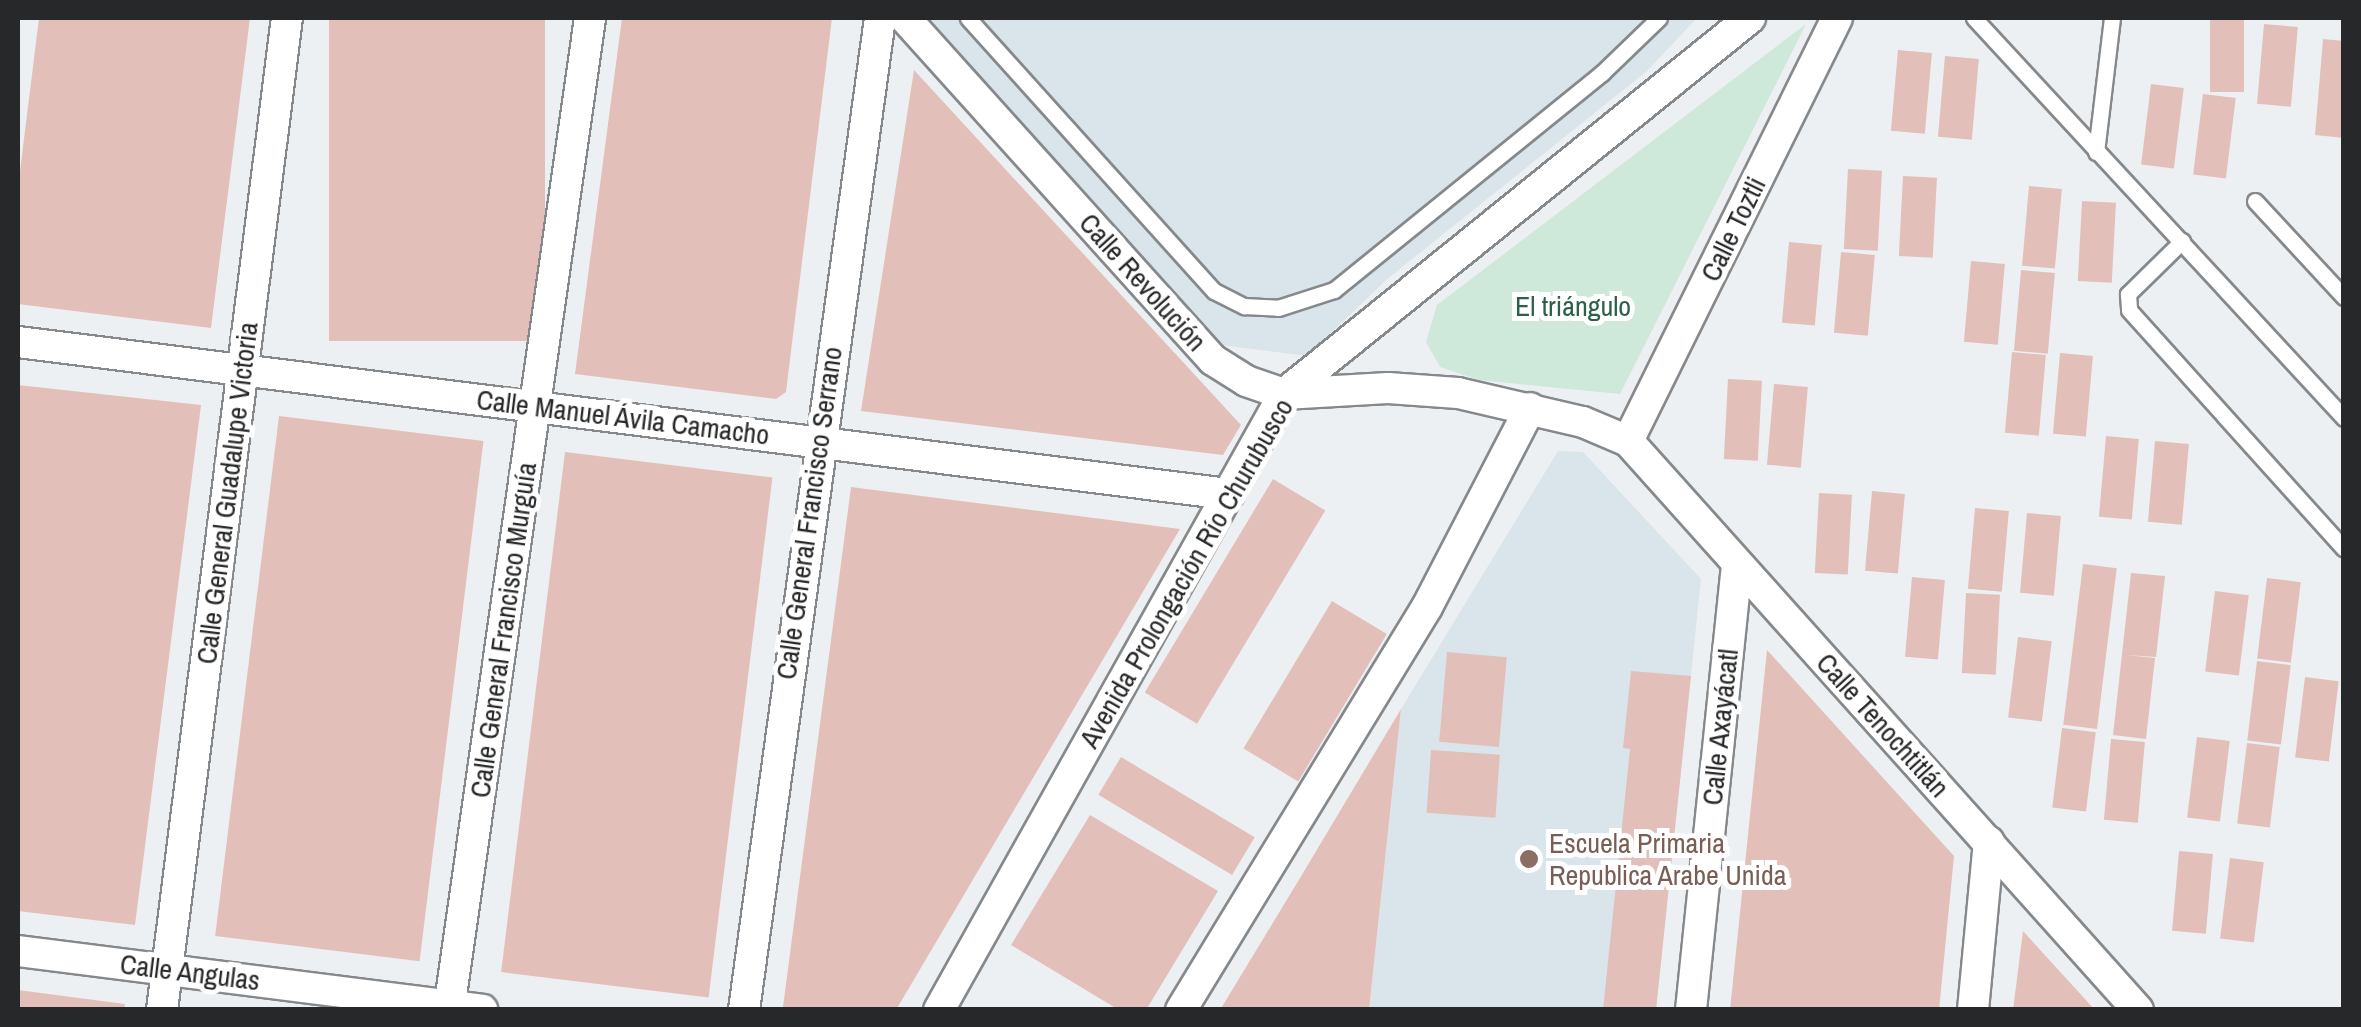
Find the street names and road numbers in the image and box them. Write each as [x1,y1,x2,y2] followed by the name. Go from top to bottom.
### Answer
[1693,171,1773,287] street label: Calle Toztli
[1072,206,1214,358] street label: Calle Revolución
[189,320,265,666] street label: Calle General Guadalupe Victoria
[769,344,849,682] street label: Calle General Francisco Serrano
[474,382,772,452] street label: Calle Manuel Ávila Camacho
[1072,392,1300,754] street label: Avenida Prolongación Río Churubusco
[463,460,543,800] street label: Calle General Francisco Murguía
[1809,646,1957,804] street label: Calle Tenochtitlán
[1695,647,1745,807] street label: Calle Axayácatl
[118,947,262,997] street label: Calle Angulas

